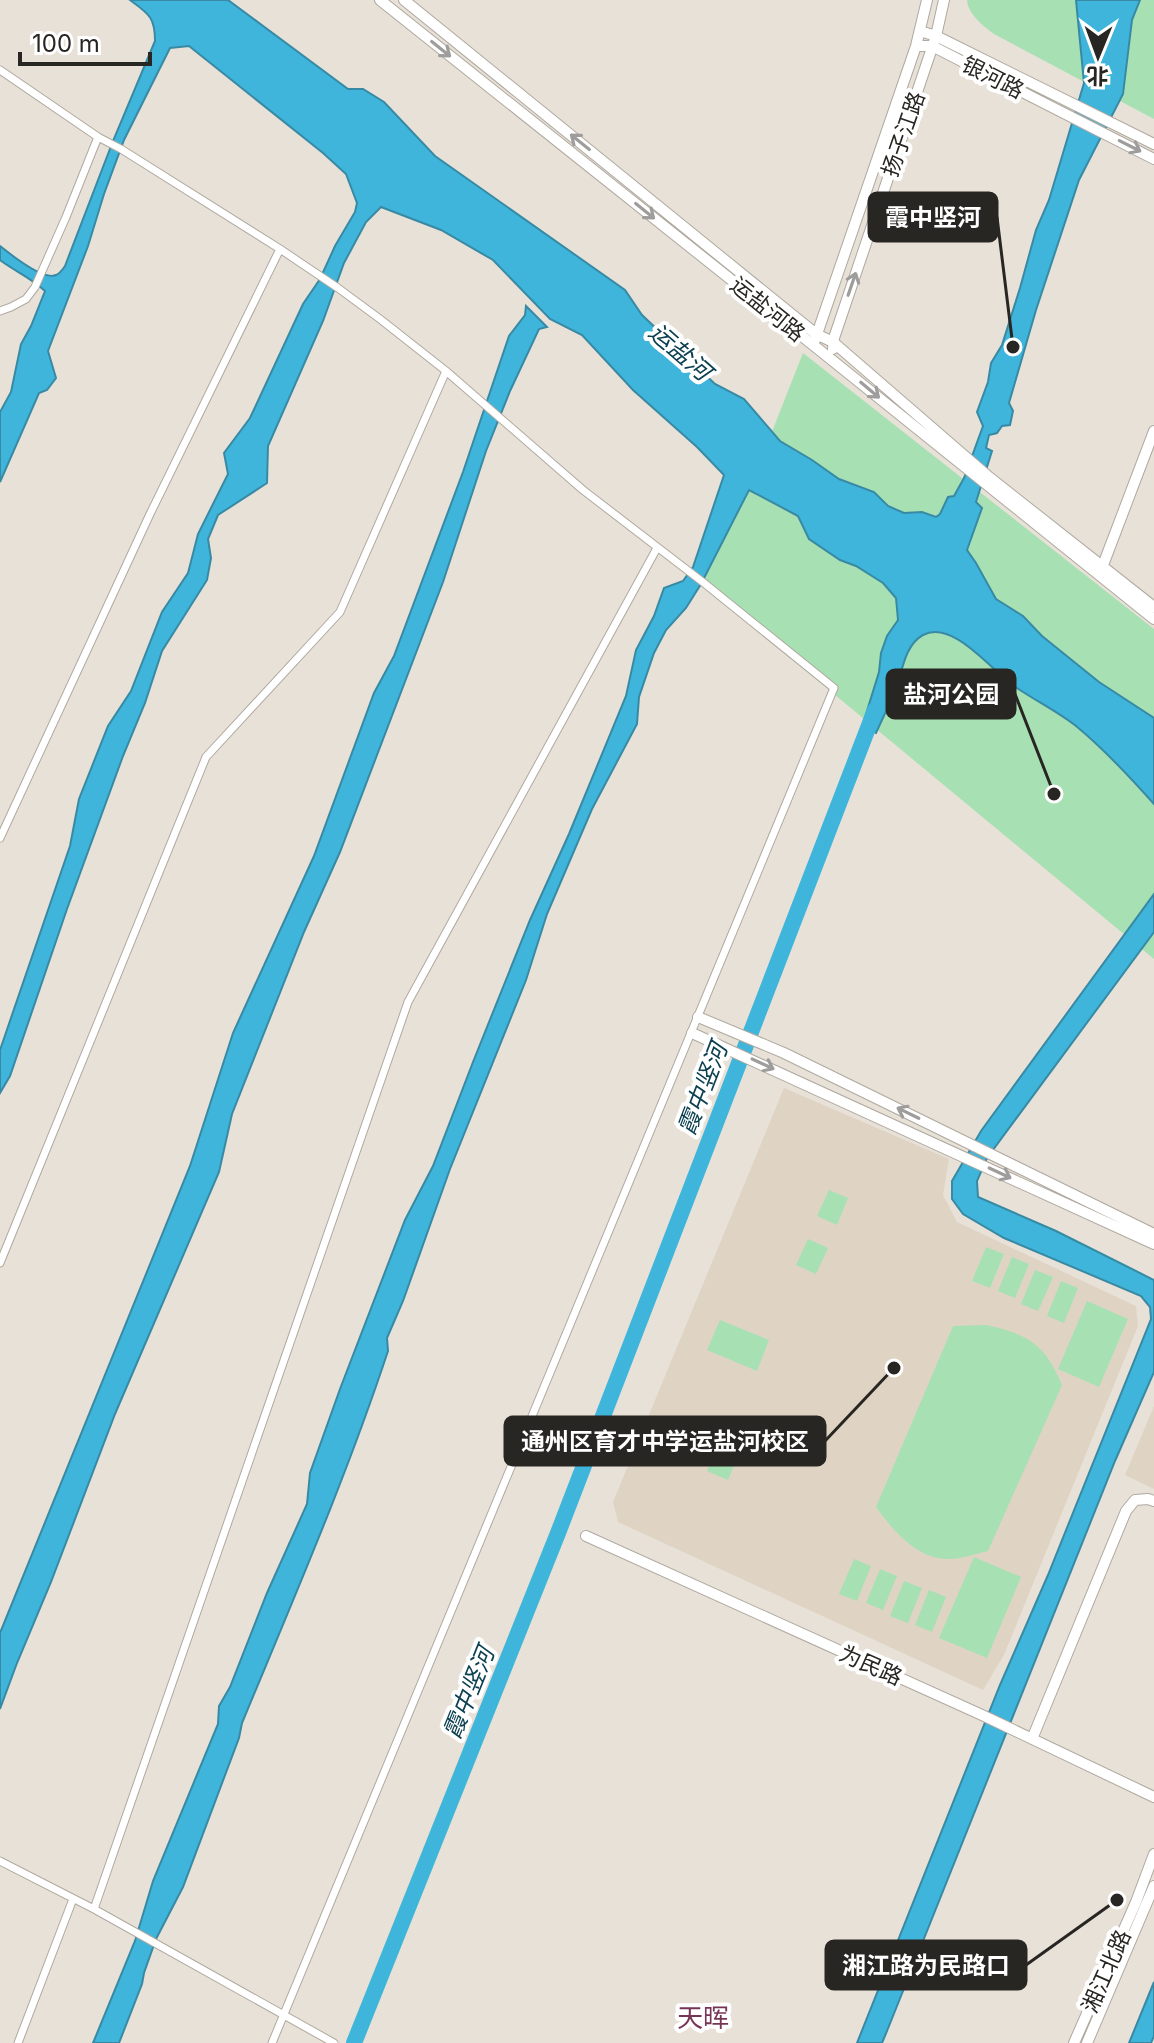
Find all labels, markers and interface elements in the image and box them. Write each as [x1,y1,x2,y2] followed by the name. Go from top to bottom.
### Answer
[20,16,150,66] scale bar
[1058,16,1138,96] north arrow
[32,29,100,58] text: 100 m
[430,40,451,57] one-way arrow
[958,50,1028,104] street label: 银河路
[1086,63,1109,89] text: 北
[876,88,930,180] street label: 扬子江路
[570,134,591,151] one-way arrow
[1118,139,1142,155] one-way arrow
[869,193,997,241] callout: 霞中竖河
[634,202,655,219] one-way arrow
[885,203,981,232] text: 霞中竖河
[726,271,810,347] street label: 运盐河路
[846,271,861,296] one-way arrow
[644,317,720,389] water label: 运盐河
[859,381,880,399] one-way arrow
[887,670,1015,718] callout: 盐河公园
[903,680,999,709] text: 盐河公园
[672,1035,735,1139] water label: 霞中竖河
[751,1057,775,1072] one-way arrow
[896,1105,920,1121] one-way arrow
[987,1166,1011,1181] one-way arrow
[505,1417,825,1465] callout: 通州区育才中学运盐河校区
[521,1427,809,1456] text: 通州区育才中学运盐河校区
[437,1639,501,1743] water label: 霞中竖河
[836,1640,906,1690] street label: 为民路
[1076,1926,1136,2016] street label: 湘江北路
[826,1941,1026,1989] callout: 湘江路为民路口
[842,1951,1010,1980] text: 湘江路为民路口
[677,2002,729,2033] district label: 天晖

